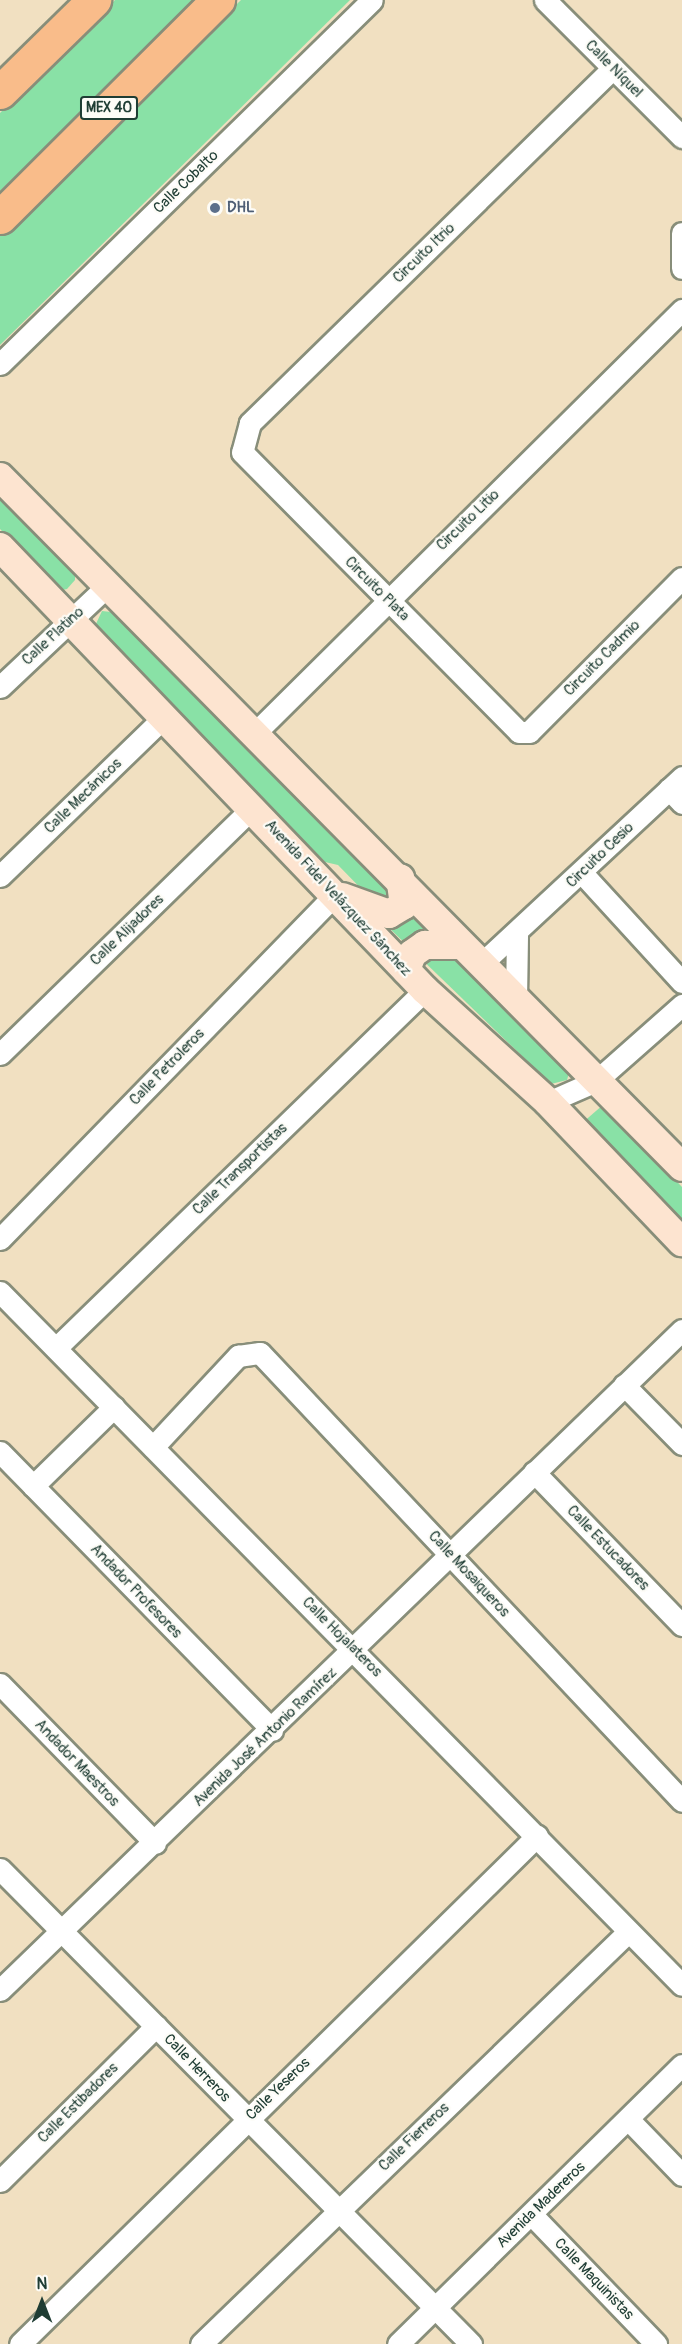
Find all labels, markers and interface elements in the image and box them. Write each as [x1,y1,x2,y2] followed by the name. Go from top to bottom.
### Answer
[582,37,646,101] street label: Calle Níquel
[79,97,139,119] road number: MEX 40
[150,147,222,217] street label: Calle Cobalto
[227,199,254,217] place label: DHL
[208,201,222,215] marker: DHL
[389,219,459,287] street label: Circuito Itrio
[433,486,503,554] street label: Circuito Litio
[341,553,413,625] street label: Circuito Plata
[18,603,88,669] street label: Calle Platino
[560,616,644,700] street label: Circuito Cadmio
[41,755,125,837] street label: Calle Mecánicos
[261,816,415,980] street label: Avenida Fidel Velázquez Sánchez
[563,818,637,892] street label: Circuito Cesio
[87,891,167,969] street label: Calle Alijadores
[126,1025,208,1109] street label: Calle Petroleros
[189,1119,291,1219] street label: Calle Transportistas
[563,1502,653,1594] street label: Calle Estucadores
[425,1527,513,1621] street label: Calle Mosaiqueros
[87,1540,185,1642] street label: Andador Profesores
[298,1593,386,1681] street label: Calle Hojalateros
[189,1664,341,1810] street label: Avenida José Antonio Ramírez
[31,1716,123,1810] street label: Andador Maestros
[160,2030,234,2106] street label: Calle Herreros
[242,2054,314,2124] street label: Calle Yeseros
[34,2059,122,2147] street label: Calle Estibadores
[375,2099,453,2175] street label: Calle Fierreros
[493,2158,589,2252] street label: Avenida Madereros
[551,2234,637,2324] street label: Calle Maquinistas
[12,2272,72,2332] north arrow
[37,2274,47,2294] text: N

